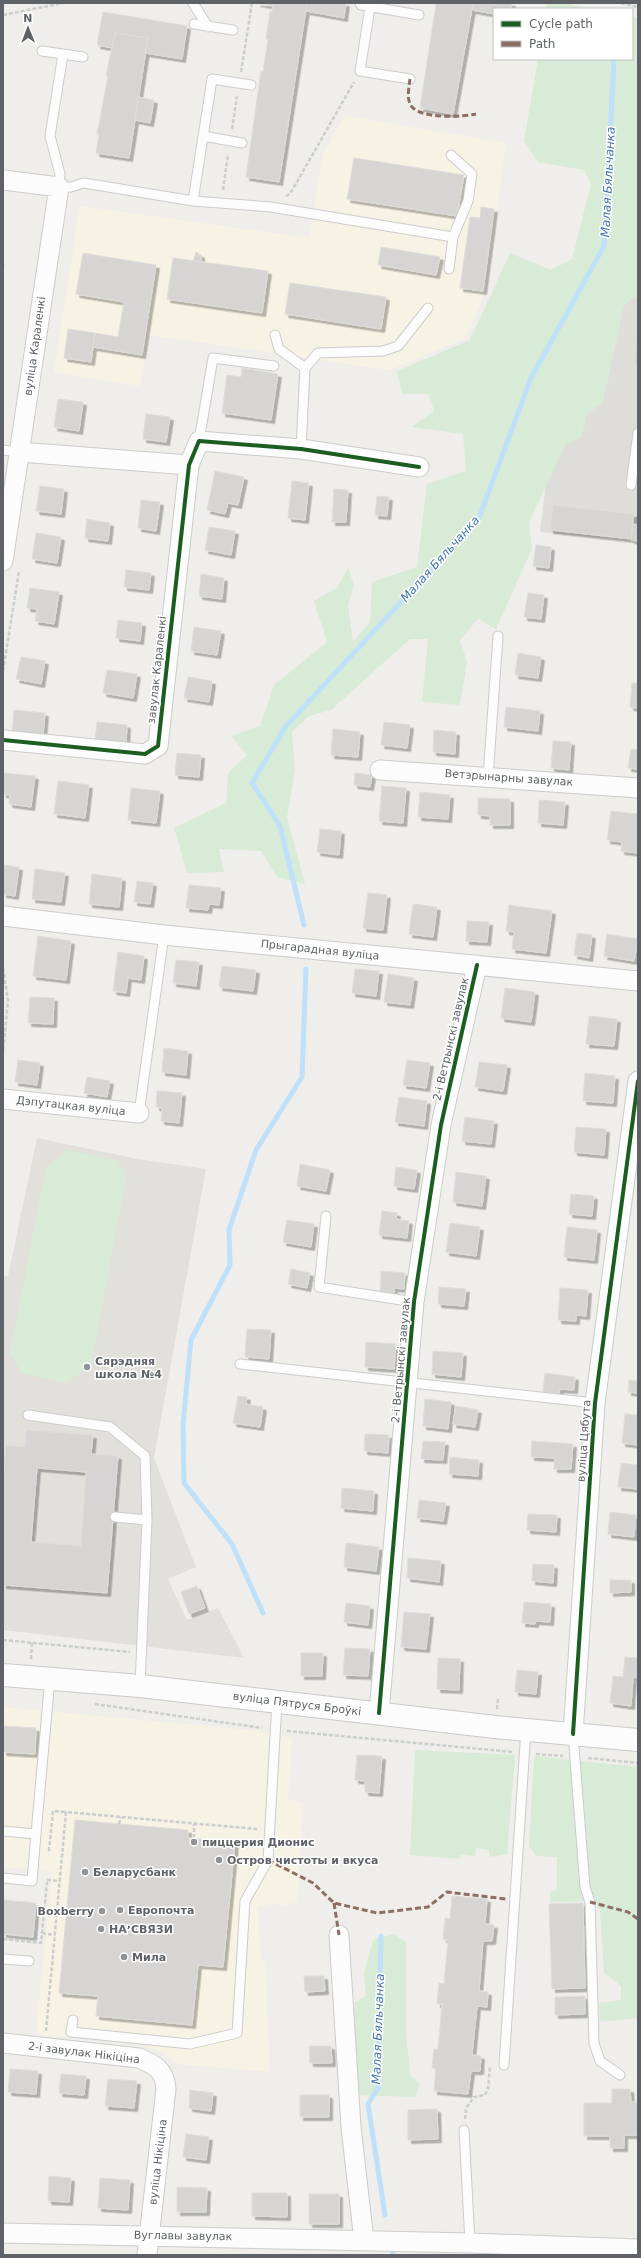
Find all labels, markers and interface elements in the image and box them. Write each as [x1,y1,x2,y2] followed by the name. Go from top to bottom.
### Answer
[8,8,48,48] north arrow
[493,8,633,60] legend
[23,12,33,25] text: N
[529,17,593,31] text: Cycle path
[529,37,555,51] text: Path
[598,126,618,238] water label: Малая Бяльчанка
[22,296,48,396] street label: вуліца Караленкі
[398,513,482,605] water label: Малая Бяльчанка
[145,615,169,725] street label: завулак Караленкі
[444,767,574,789] street label: Ветэрынарны завулак
[260,937,380,963] street label: Прыгарадная вуліца
[430,976,472,1102] street label: 2-і Ветрынскі завулак
[16,1094,126,1118] street label: Дэпутацкая вуліца
[389,1296,413,1424] street label: 2-і Ветрынскі завулак
[95,1355,162,1381] place label: Сярэдняя школа №4
[82,1362,92,1372] marker: Сярэдняя школа №4
[575,1399,593,1483] street label: вуліца Цябута
[232,1690,362,1718] street label: вуліца Пятруся Броўкі
[202,1836,314,1849] place label: пиццерия Дионис
[189,1837,199,1847] marker: пиццерия Дионис
[227,1854,378,1867] place label: Остров чистоты и вкуса
[214,1855,224,1865] marker: Остров чистоты и вкуса
[93,1866,177,1879] place label: Беларусбанк
[80,1867,90,1877] marker: Беларусбанк
[128,1904,194,1917] place label: Европочта
[38,1905,94,1918] place label: Boxberry
[115,1905,125,1915] marker: Европочта
[97,1906,107,1916] marker: Boxberry
[109,1923,173,1936] place label: НАʼСВЯЗИ
[96,1924,106,1934] marker: НАʼСВЯЗИ
[132,1951,166,1964] place label: Мила
[119,1952,129,1962] marker: Мила
[369,1973,387,2085] water label: Малая Бяльчанка
[27,2040,141,2066] street label: 2-і завулак Нікіціна
[146,2118,170,2206] street label: вуліца Нікіціна
[134,2229,233,2243] street label: Вуглавы завулак

